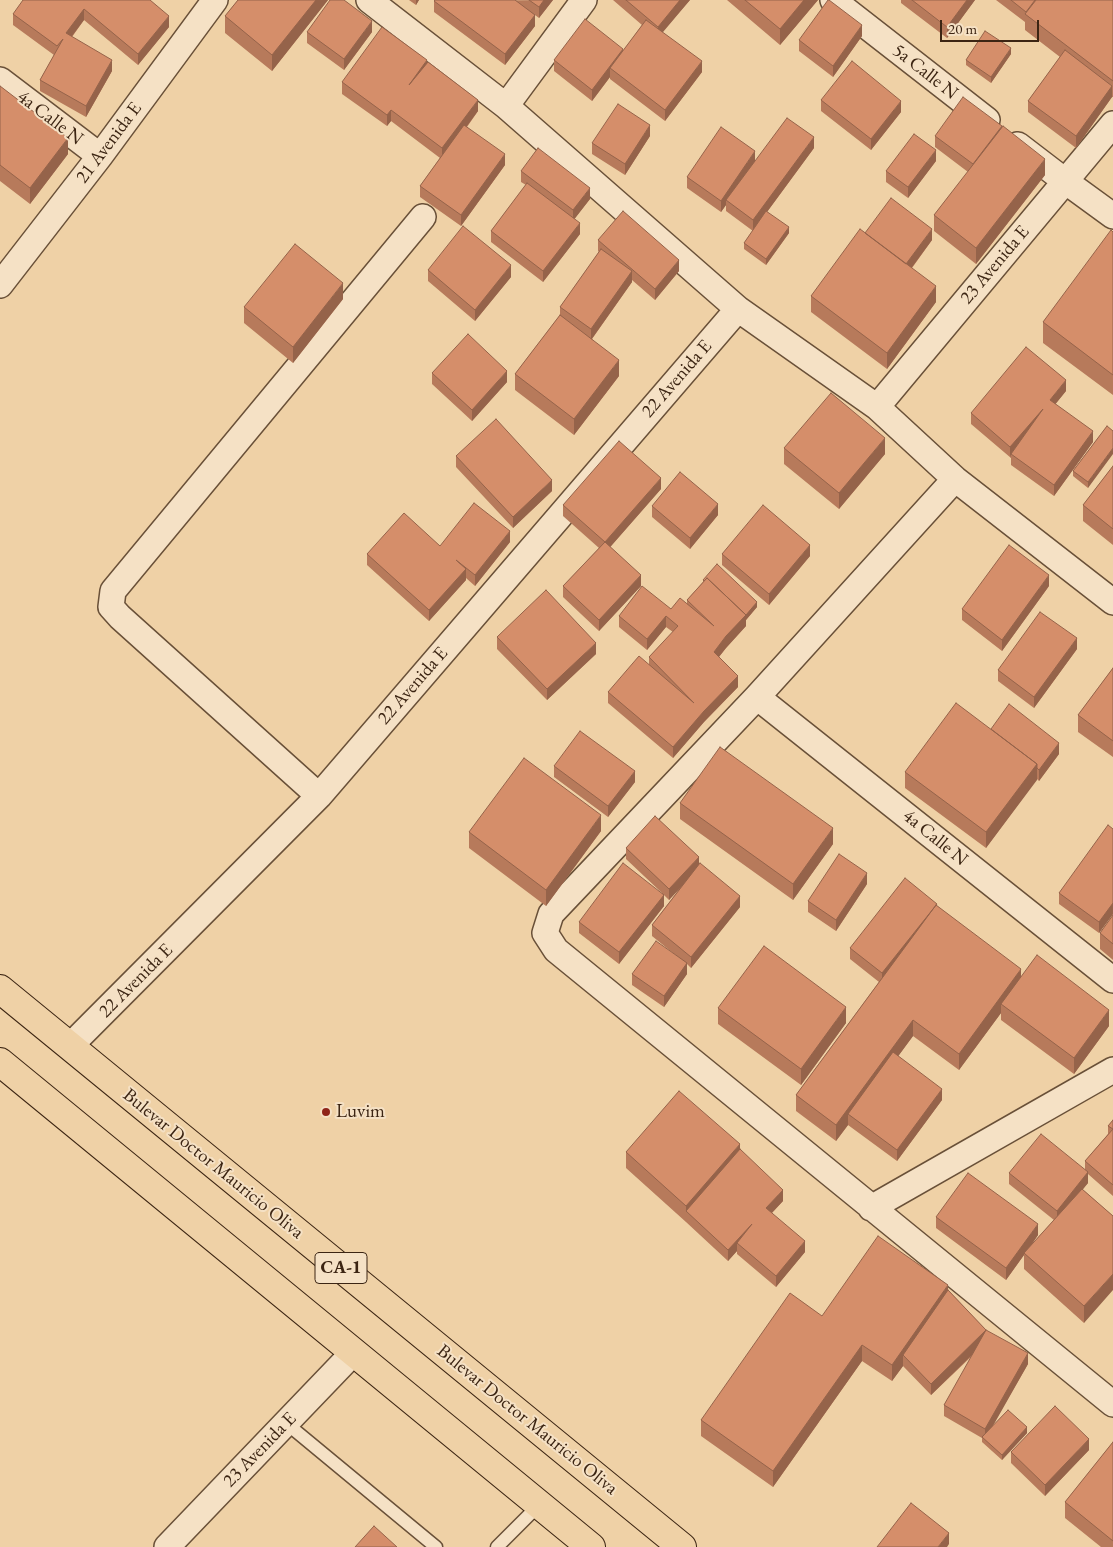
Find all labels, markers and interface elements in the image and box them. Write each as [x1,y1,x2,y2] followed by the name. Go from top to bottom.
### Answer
[943,10,1042,42] scale bar
[948,19,977,38] text: 20 m
[888,39,962,105] street label: 5a Calle N
[12,86,88,150] street label: 4a Calle N
[71,98,147,188] street label: 21 Avenida E
[956,221,1034,309] street label: 23 Avenida E
[637,335,717,423] street label: 22 Avenida E
[373,642,453,730] street label: 22 Avenida E
[898,805,972,871] street label: 4a Calle N
[94,939,178,1023] street label: 22 Avenida E
[118,1084,308,1244] street label: Bulevar Doctor Mauricio Oliva
[336,1101,385,1123] place label: Luvim
[320,1106,332,1118] marker: Luvim
[315,1252,367,1284] road number: CA-1
[432,1340,622,1500] street label: Bulevar Doctor Mauricio Oliva
[219,1408,301,1492] street label: 23 Avenida E

